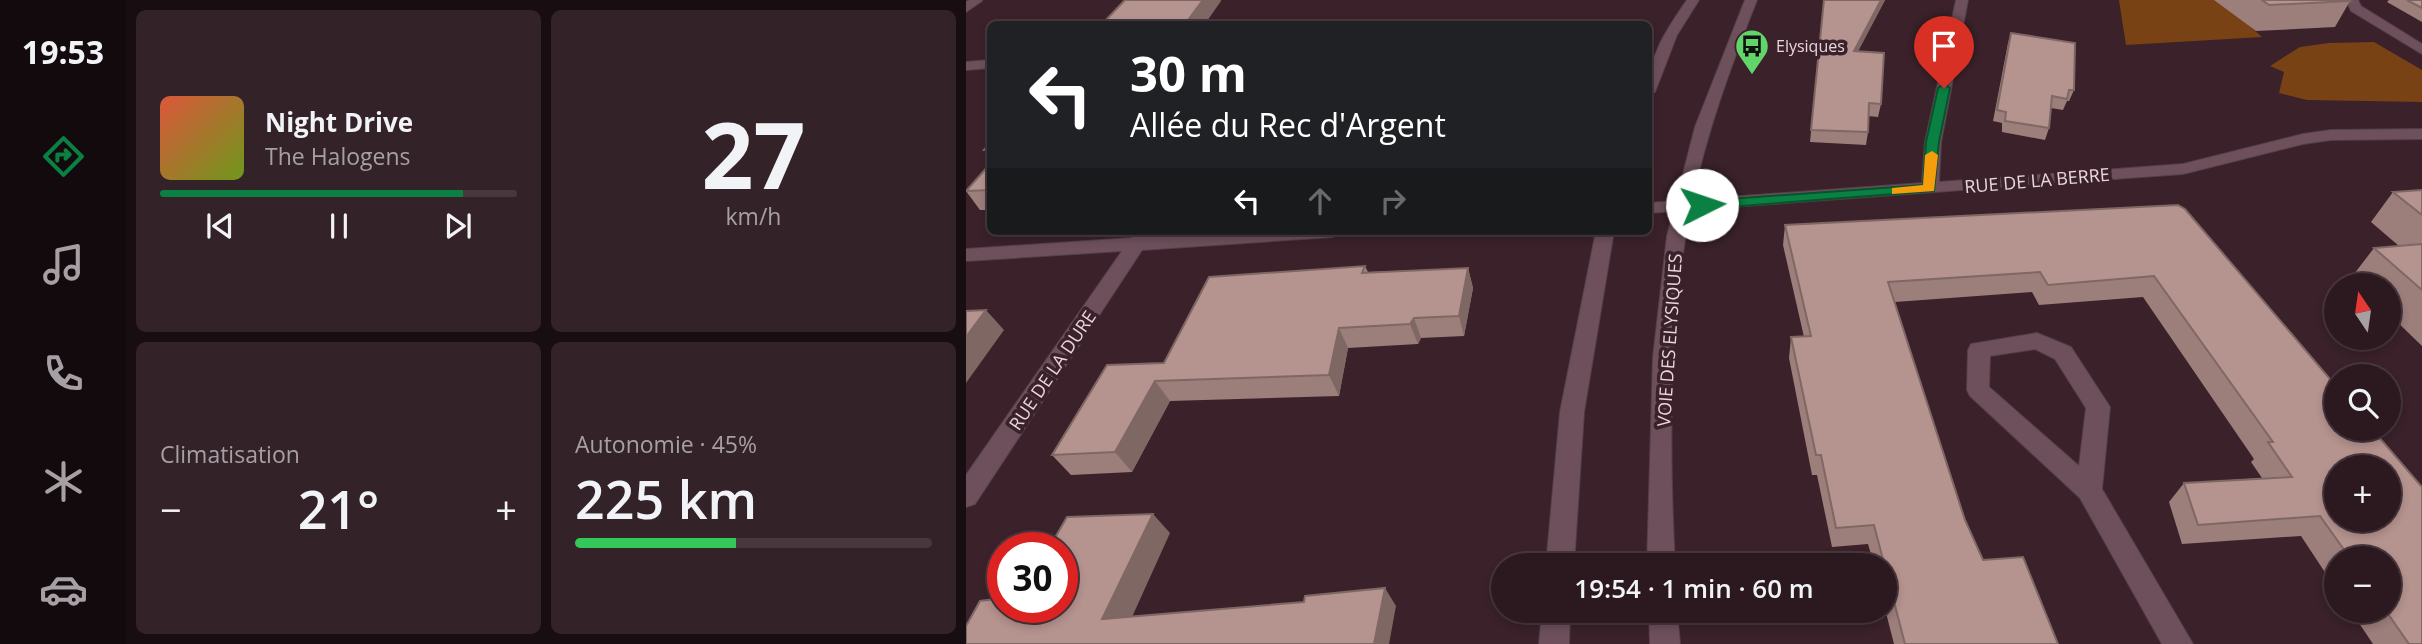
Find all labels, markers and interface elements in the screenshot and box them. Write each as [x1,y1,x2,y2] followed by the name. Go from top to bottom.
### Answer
[1914,16,1974,88] pin
[1733,27,1771,76] bus stop icon: Elysiques
[1925,27,1963,65] icon: arrive
[22,30,104,73] text: 19:53
[1776,35,1845,57] place label: Elysiques
[1130,40,1247,106] text: 30 m
[1015,49,1106,140] icon: left
[701,92,806,216] text: 27
[1130,103,1446,146] text: Allée du Rec d'Argent
[265,104,413,140] text: Night Drive
[39,132,88,181] icon: directions
[265,140,411,172] text: The Halogens
[1963,162,2111,198] street label: RUE DE LA BERRE
[1665,168,1739,242] position arrow
[1228,182,1266,220] icon: left
[1301,182,1339,220] icon: ahead
[1374,182,1412,220] icon: right
[726,200,781,232] text: km/h
[201,207,239,245] icon: previous
[320,207,358,245] icon: pause
[439,207,477,245] icon: next
[39,240,88,289] icon: music
[1651,253,1687,427] street label: VOIE DES ELYSIQUES
[2324,273,2401,350] north arrow
[2324,273,2401,623] map controls
[1003,306,1101,434] street label: RUE DE LA DURE
[39,349,88,398] icon: phone
[2324,364,2401,441] button: search
[575,428,757,460] text: Autonomie · 45%
[160,438,300,470] text: Climatisation
[2324,455,2401,532] button: +
[39,457,88,506] icon: climate
[575,463,757,534] text: 225 km
[298,473,379,544] text: 21°
[160,483,182,535] text: −
[495,483,517,535] text: +
[987,532,1078,623] speed limit sign: 30
[2324,546,2401,623] button: −
[39,565,88,614] icon: car
[1574,570,1814,606] text: 19:54 · 1 min · 60 m

